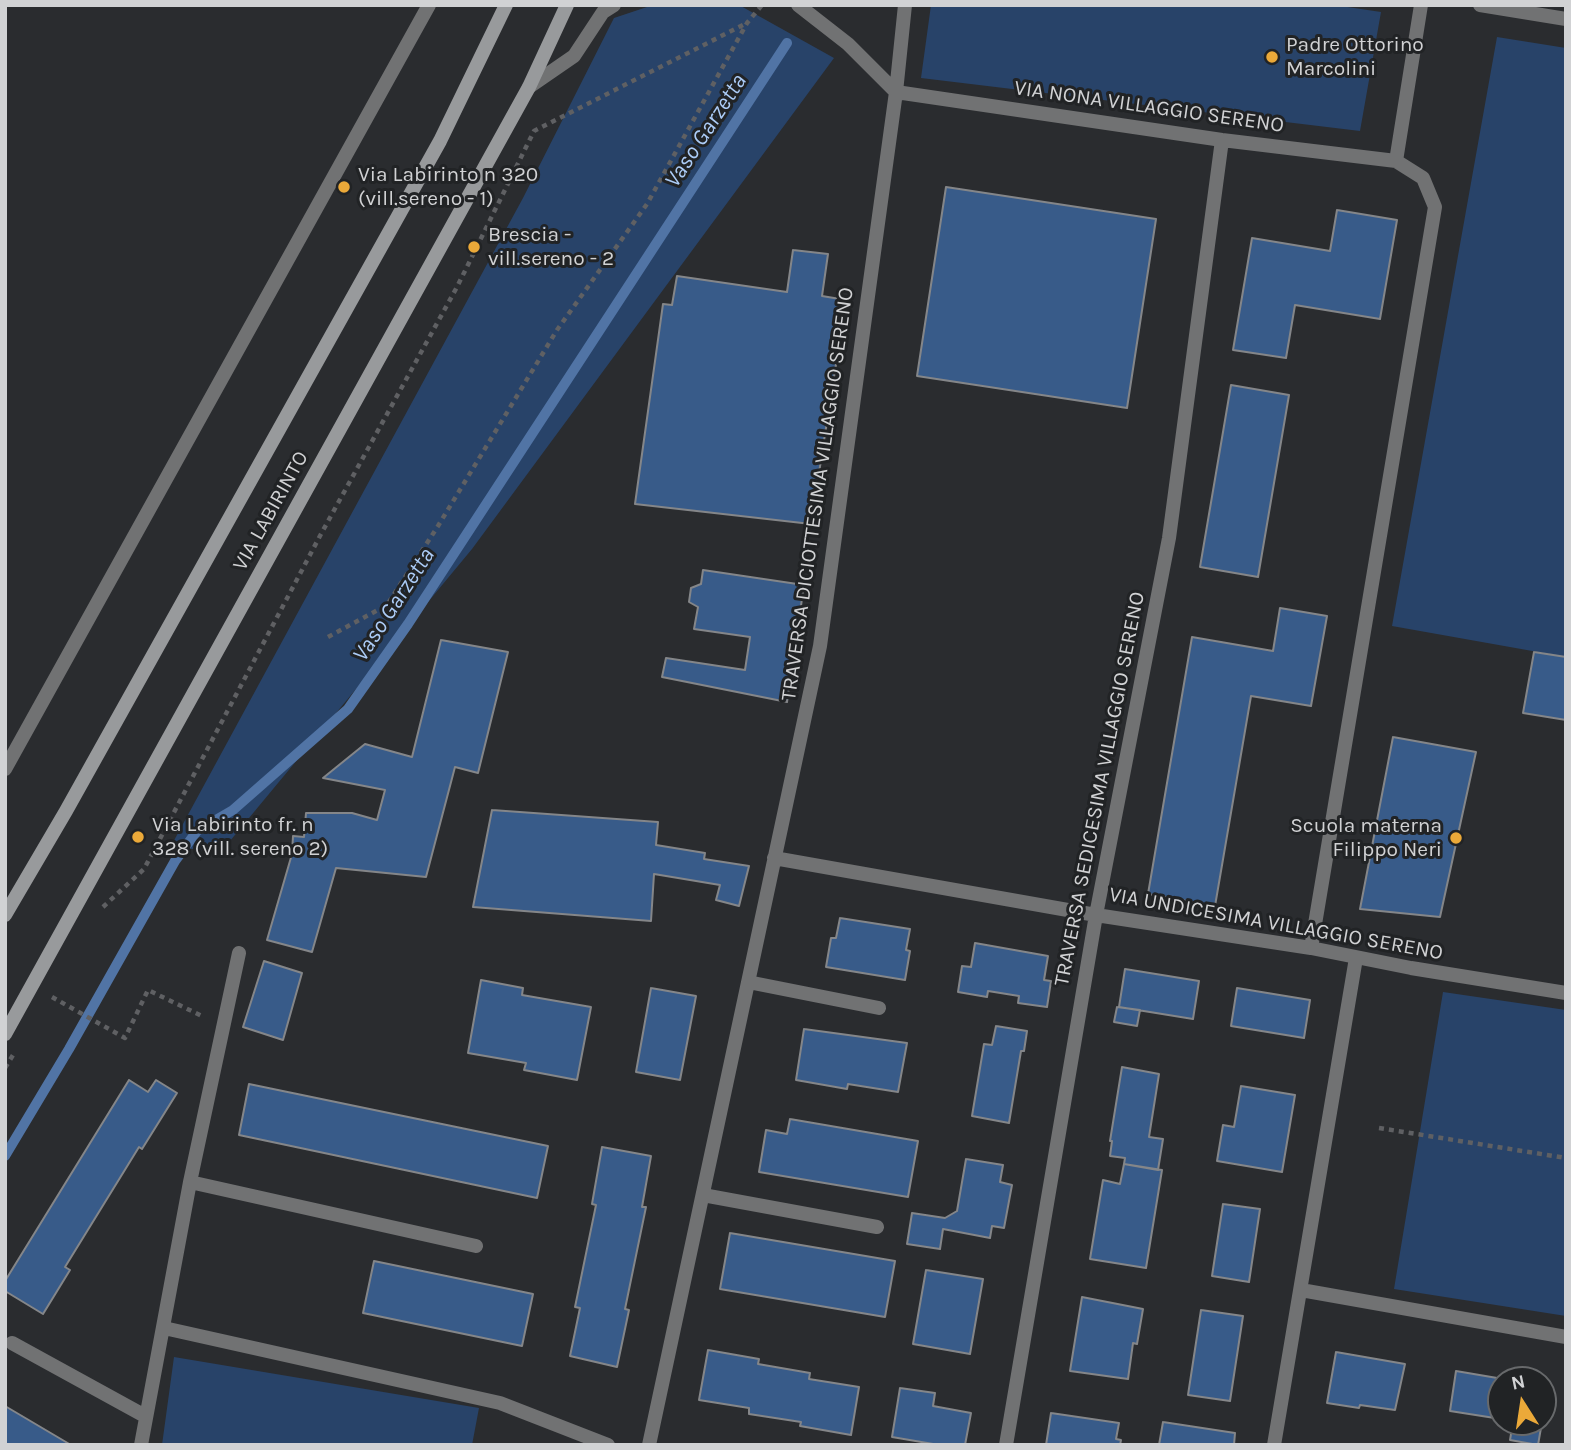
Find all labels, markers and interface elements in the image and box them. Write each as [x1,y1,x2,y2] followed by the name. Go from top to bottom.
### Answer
[1286,32,1424,82] place label: Padre Ottorino Marcolini
[1264,49,1280,65] marker: Padre Ottorino Marcolini
[659,69,753,193] water label: Vaso Garzetta
[1013,76,1285,138] street label: VIA NONA VILLAGGIO SERENO
[358,162,538,212] place label: Via Labirinto n 320 (vill.sereno - 1)
[336,179,352,195] marker: Via Labirinto n 320 (vill.sereno - 1)
[488,222,614,272] place label: Brescia - vill.sereno - 2
[466,239,482,255] marker: Brescia - vill.sereno - 2
[776,286,860,702] street label: TRAVERSA DICIOTTESIMA VILLAGGIO SERENO
[228,447,314,575] street label: VIA LABIRINTO
[347,543,441,667] water label: Vaso Garzetta
[1049,590,1151,988] street label: TRAVERSA SEDICESIMA VILLAGGIO SERENO
[152,812,328,862] place label: Via Labirinto fr. n 328 (vill. sereno 2)
[1290,813,1442,863] place label: Scuola materna Filippo Neri
[130,829,146,845] marker: Via Labirinto fr. n 328 (vill. sereno 2)
[1448,830,1464,846] marker: Scuola materna Filippo Neri
[1107,882,1445,966] street label: VIA UNDICESIMA VILLAGGIO SERENO
[1487,1366,1557,1436] north arrow
[1509,1370,1527,1395] text: N

